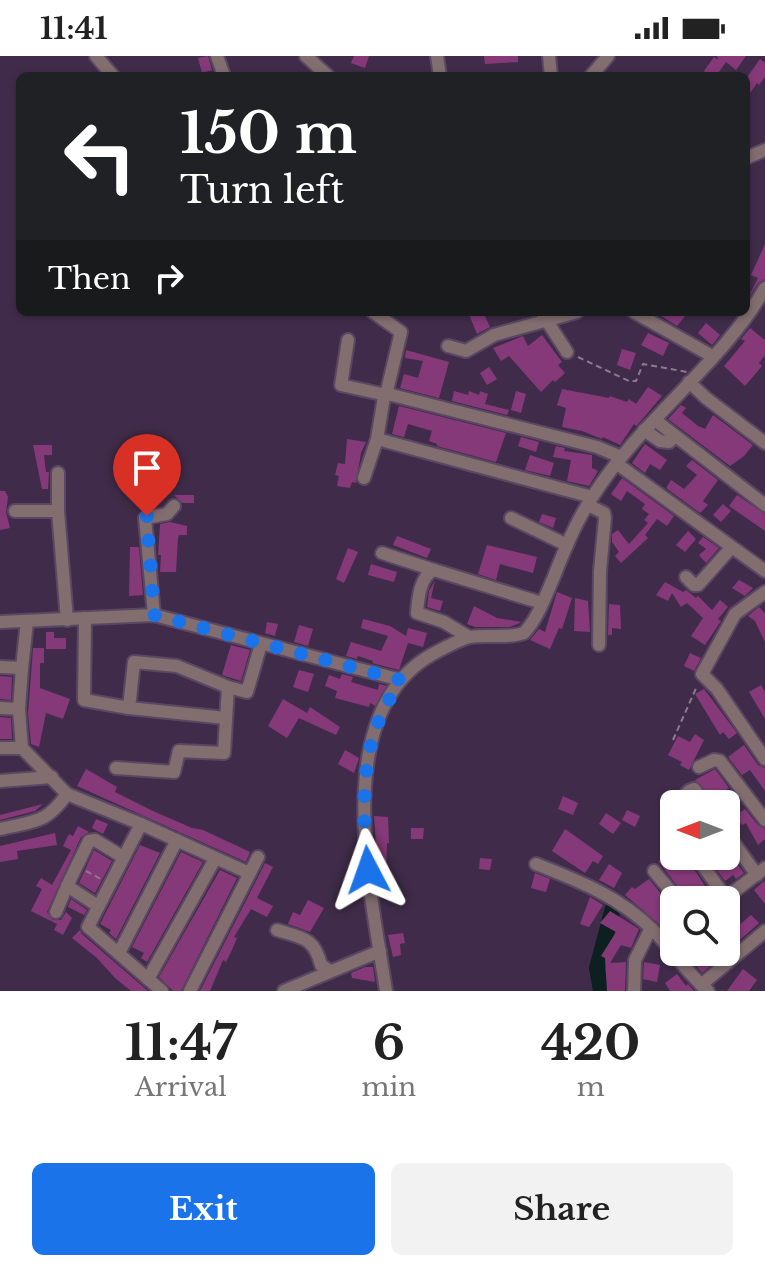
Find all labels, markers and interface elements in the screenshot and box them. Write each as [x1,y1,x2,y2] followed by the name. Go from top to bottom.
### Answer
[40,10,108,47] text: 11:41
[180,99,357,168] text: 150 m
[48,104,152,208] icon: left
[180,168,344,213] text: Turn left
[147,256,191,300] icon: right
[48,260,131,297] text: Then
[113,434,181,516] pin
[125,446,169,490] icon: arrive
[660,790,740,870] north arrow
[660,790,740,966] map controls
[326,828,410,912] position arrow
[660,886,740,966] button: search
[125,1013,237,1073] text: 11:47
[373,1013,405,1073] text: 6
[541,1013,640,1073] text: 420
[135,1071,227,1103] text: Arrival
[362,1071,416,1103] text: min
[577,1071,605,1103] text: m
[32,1163,375,1255] button: Exit
[391,1163,733,1255] button: Share

